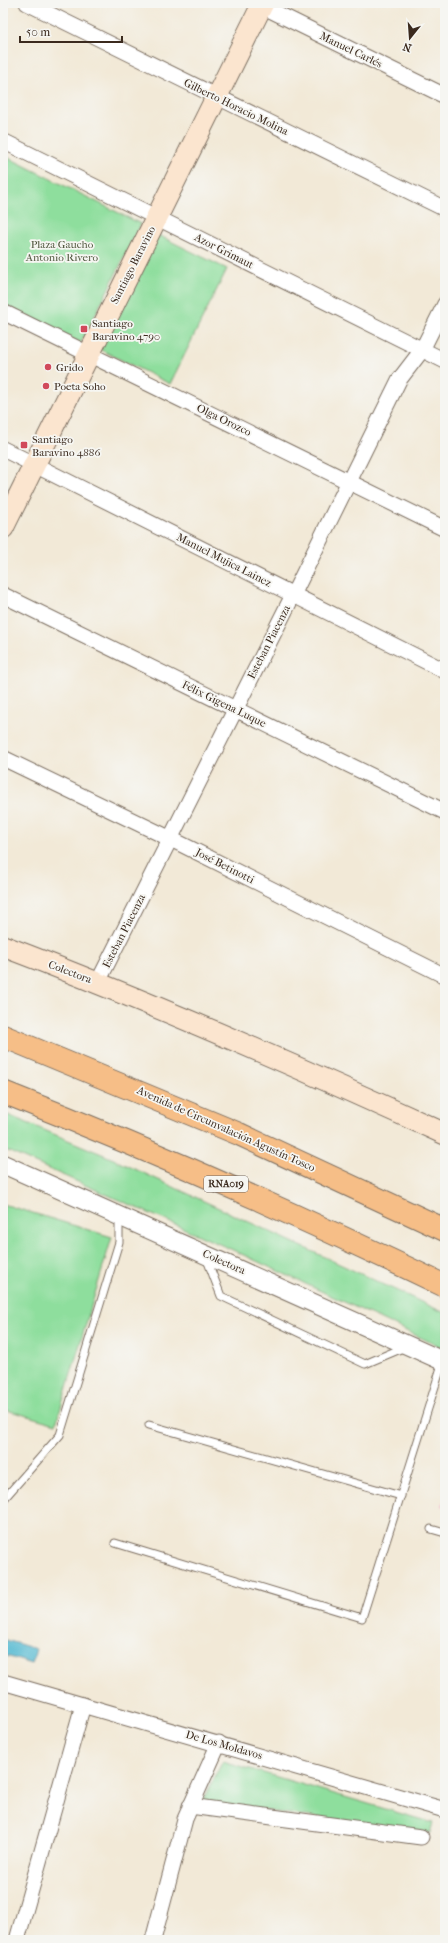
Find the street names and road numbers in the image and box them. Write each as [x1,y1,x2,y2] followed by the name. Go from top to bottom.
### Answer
[318,29,384,71] street label: Manuel Carlés
[182,76,291,138] street label: Gilberto Horacio Molina
[108,224,158,306] street label: Santiago Baravino
[191,230,256,271] street label: Azor Grimaut
[195,401,254,439] street label: Olga Orozco
[175,530,274,590] street label: Manuel Mujica Lainez
[245,602,294,681] street label: Esteban Piacenza
[180,678,269,730] street label: Félix Gigena Luque
[193,845,257,887] street label: José Betinotti
[100,891,149,970] street label: Esteban Piacenza
[47,958,94,987] street label: Colectora
[134,1083,317,1174] street label: Avenida de Circunvalación Agustín Tosco
[204,1176,248,1192] road number: RNA019
[201,1247,248,1278] street label: Colectora
[184,1728,264,1762] street label: De Los Moldavos

